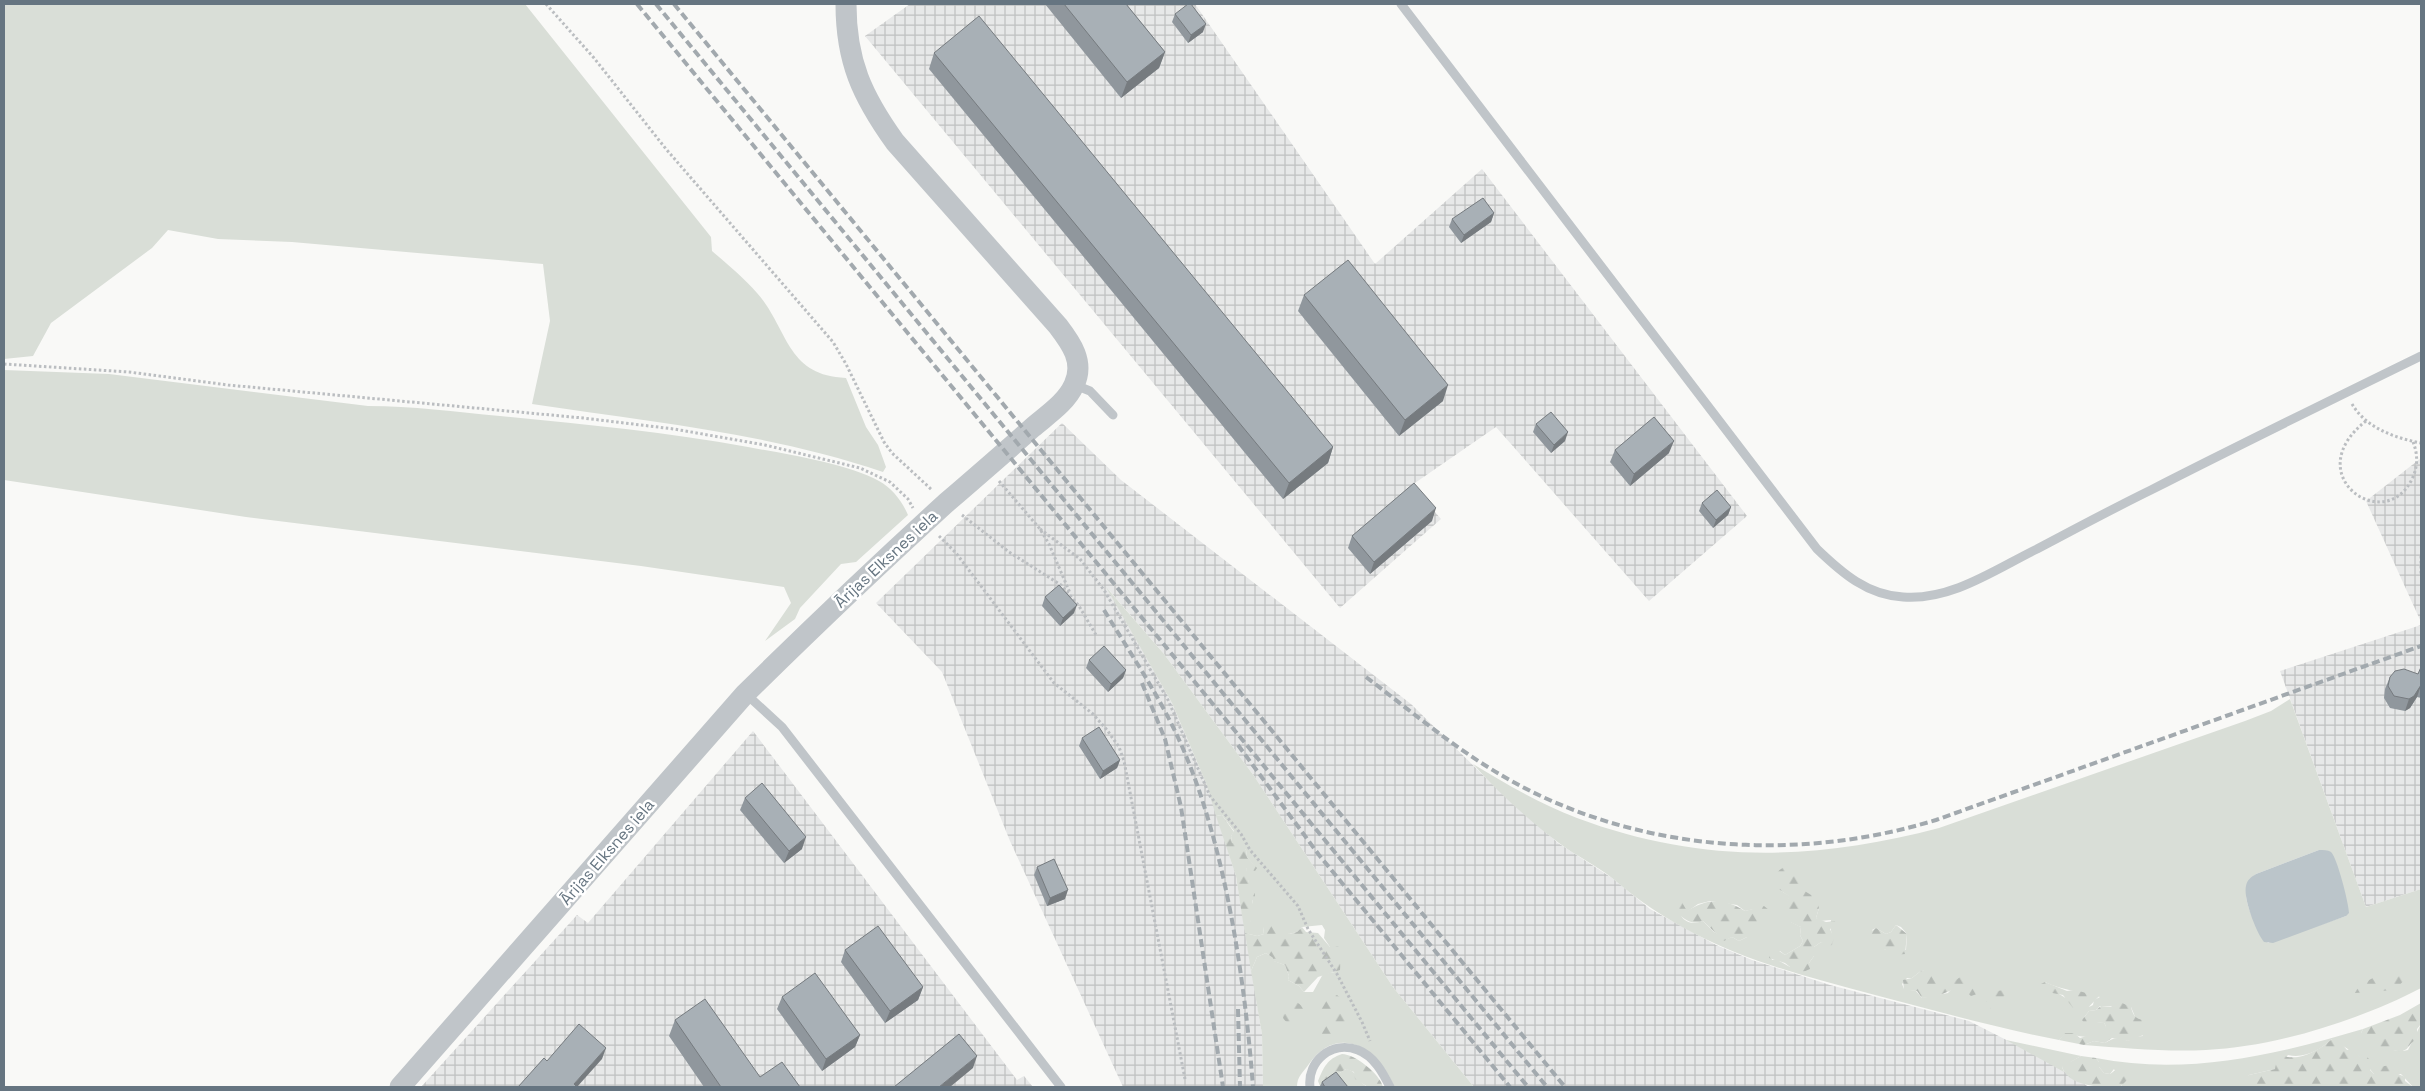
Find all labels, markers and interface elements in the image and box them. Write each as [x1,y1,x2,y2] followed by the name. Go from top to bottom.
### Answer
[830,506,942,612] street label: Ārijas Elksnes iela
[555,795,659,909] street label: Ārijas Elksnes iela

